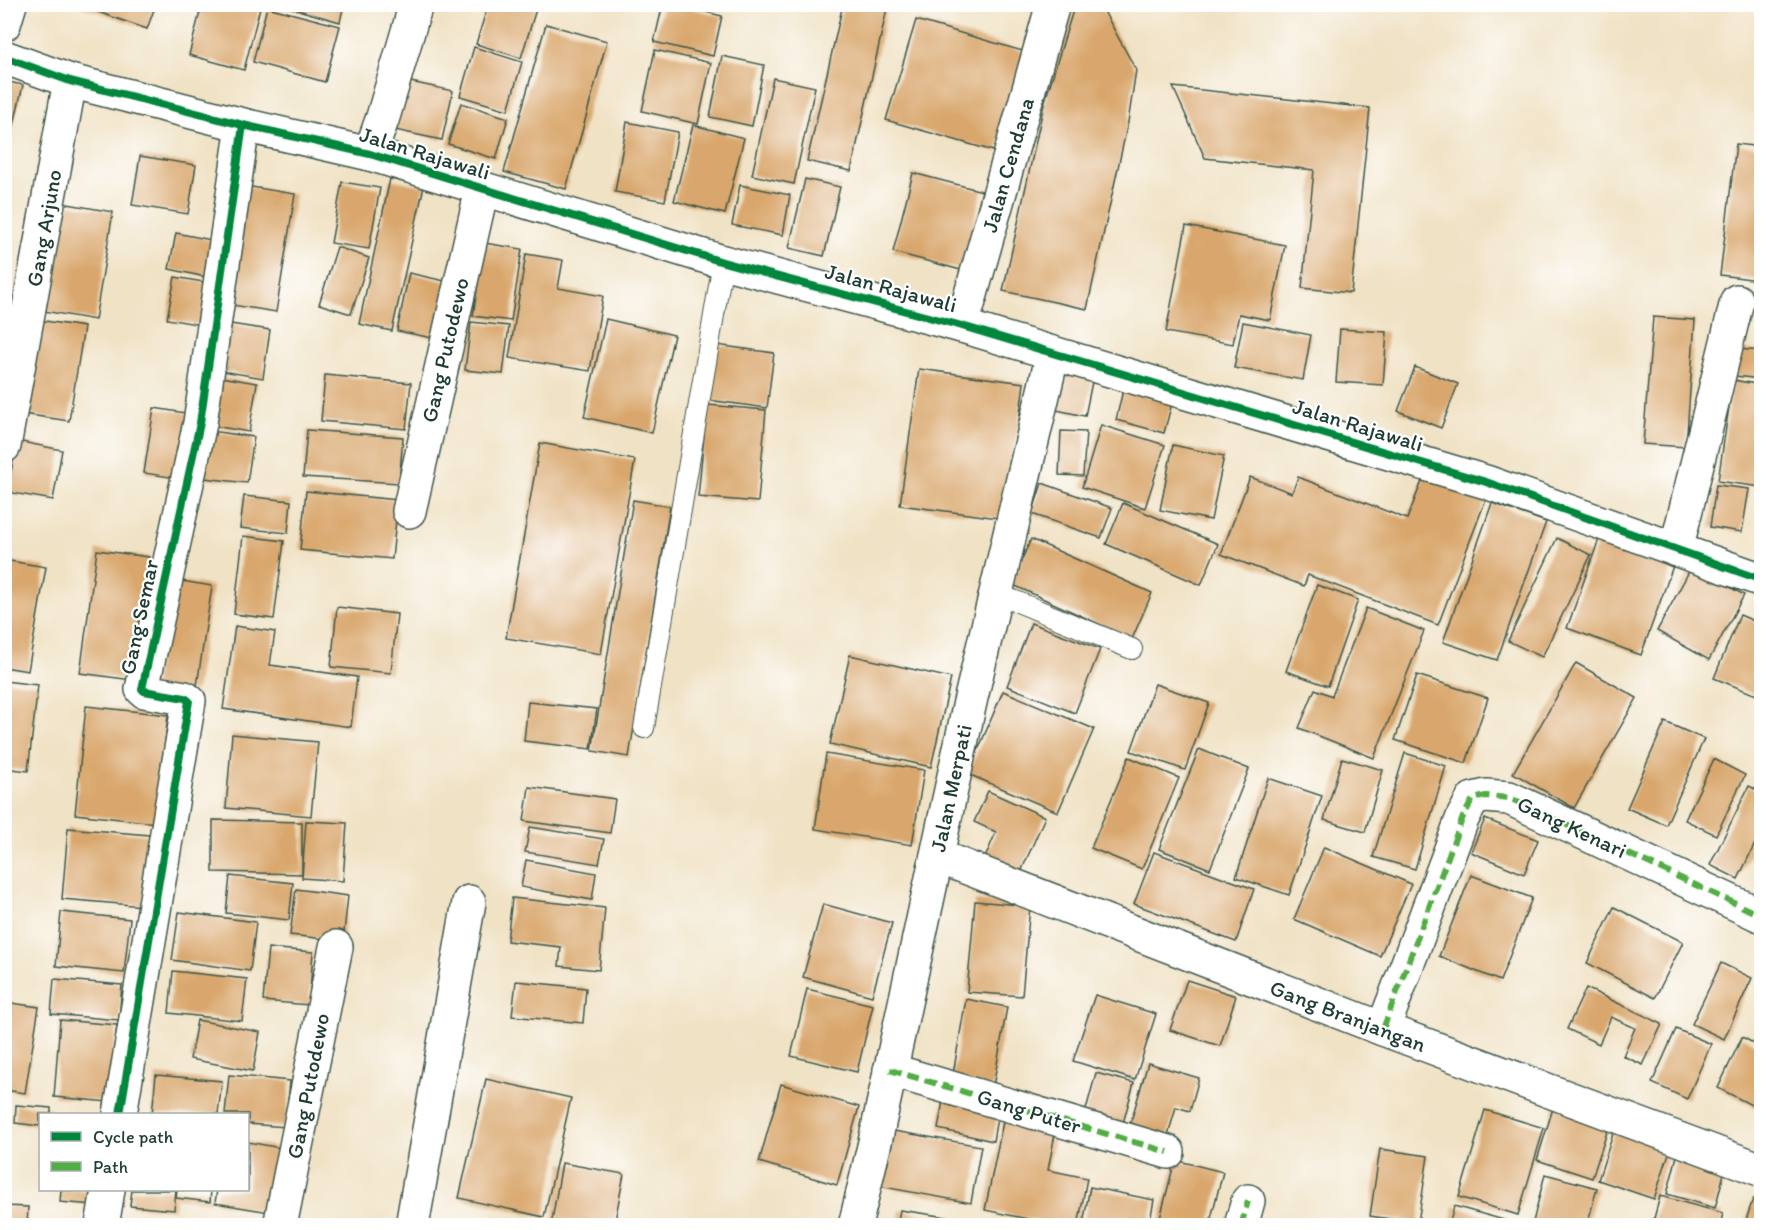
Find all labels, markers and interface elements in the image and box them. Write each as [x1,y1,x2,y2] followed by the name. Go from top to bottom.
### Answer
[976,94,1040,235] street label: Jalan Cendana
[356,120,494,186] street label: Jalan Rajawali
[20,167,68,289] street label: Gang Arjuno
[822,257,960,319] street label: Jalan Rajawali
[415,275,475,425] street label: Gang Putodewo
[1289,392,1427,458] street label: Jalan Rajawali
[114,557,164,677] street label: Gang Semar
[924,722,978,854] street label: Jalan Merpati
[1513,790,1631,864] street label: Gang Kenari
[1266,974,1430,1058] street label: Gang Branjangan
[281,1011,335,1161] street label: Gang Putodewo
[974,1082,1085,1140] street label: Gang Puter
[39,1113,249,1191] legend
[93,1126,174,1148] text: Cycle path
[93,1156,128,1178] text: Path

